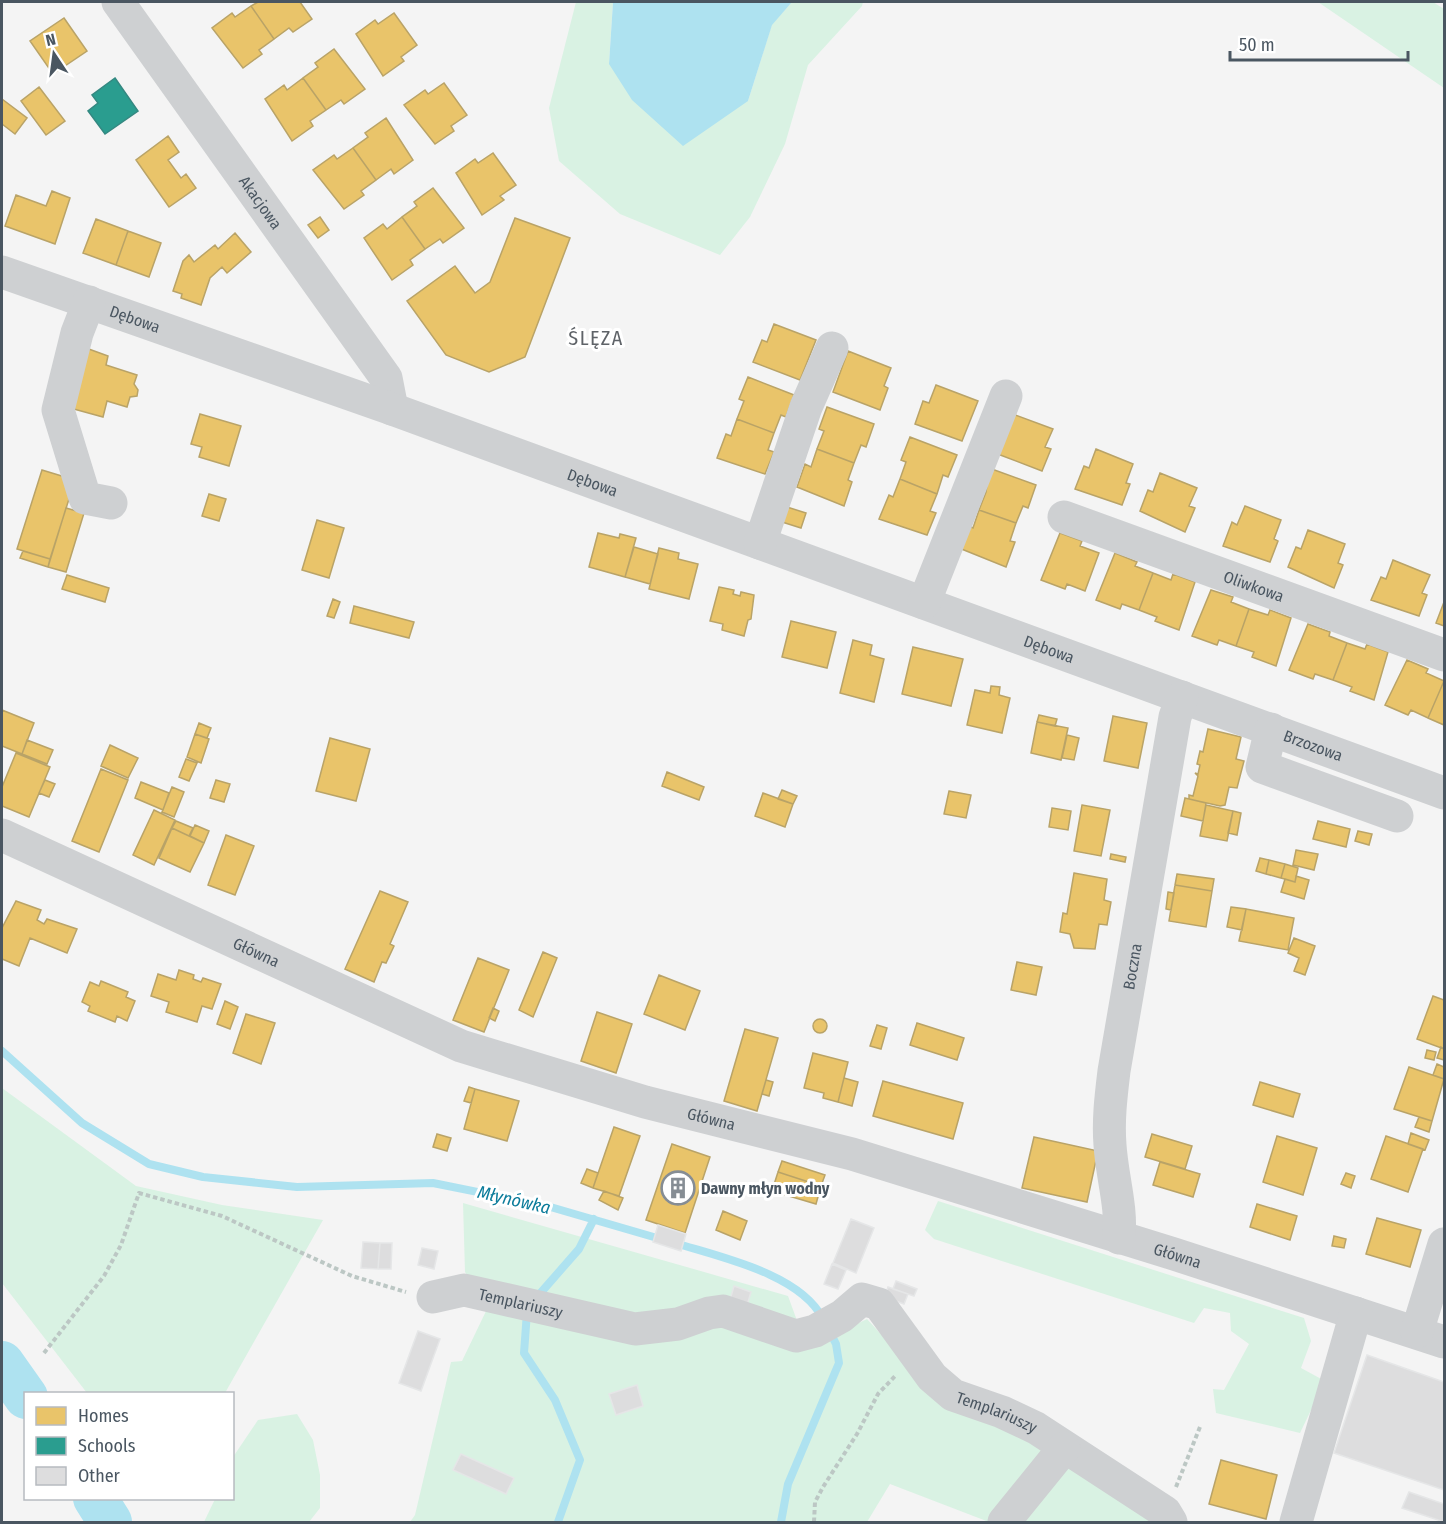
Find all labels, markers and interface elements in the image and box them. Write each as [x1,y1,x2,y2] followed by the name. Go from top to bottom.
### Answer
[24,24,84,84] north arrow
[1230,24,1408,62] scale bar
[44,30,58,50] text: N
[1239,34,1275,56] text: 50 m
[235,172,286,233] street label: Akacjowa
[107,301,163,336] street label: Dębowa
[568,326,624,350] district label: ŚLĘZA
[565,464,621,500] street label: Dębowa
[1221,566,1287,606] street label: Oliwkowa
[1021,631,1077,667] street label: Dębowa
[1281,726,1345,765] street label: Brzozowa
[230,933,283,971] street label: Główna
[1119,942,1145,991] street label: Boczna
[685,1104,738,1134] street label: Główna
[660,1170,696,1206] building icon: Dawny młyn wodny
[701,1179,830,1198] place label: Dawny młyn wodny
[475,1181,553,1219] water label: Młynówka
[1152,1239,1204,1272] street label: Główna
[477,1284,565,1322] street label: Templariuszy
[954,1387,1041,1437] street label: Templariuszy
[24,1392,234,1500] legend
[78,1405,129,1427] text: Homes
[78,1435,136,1457] text: Schools
[78,1465,121,1487] text: Other

